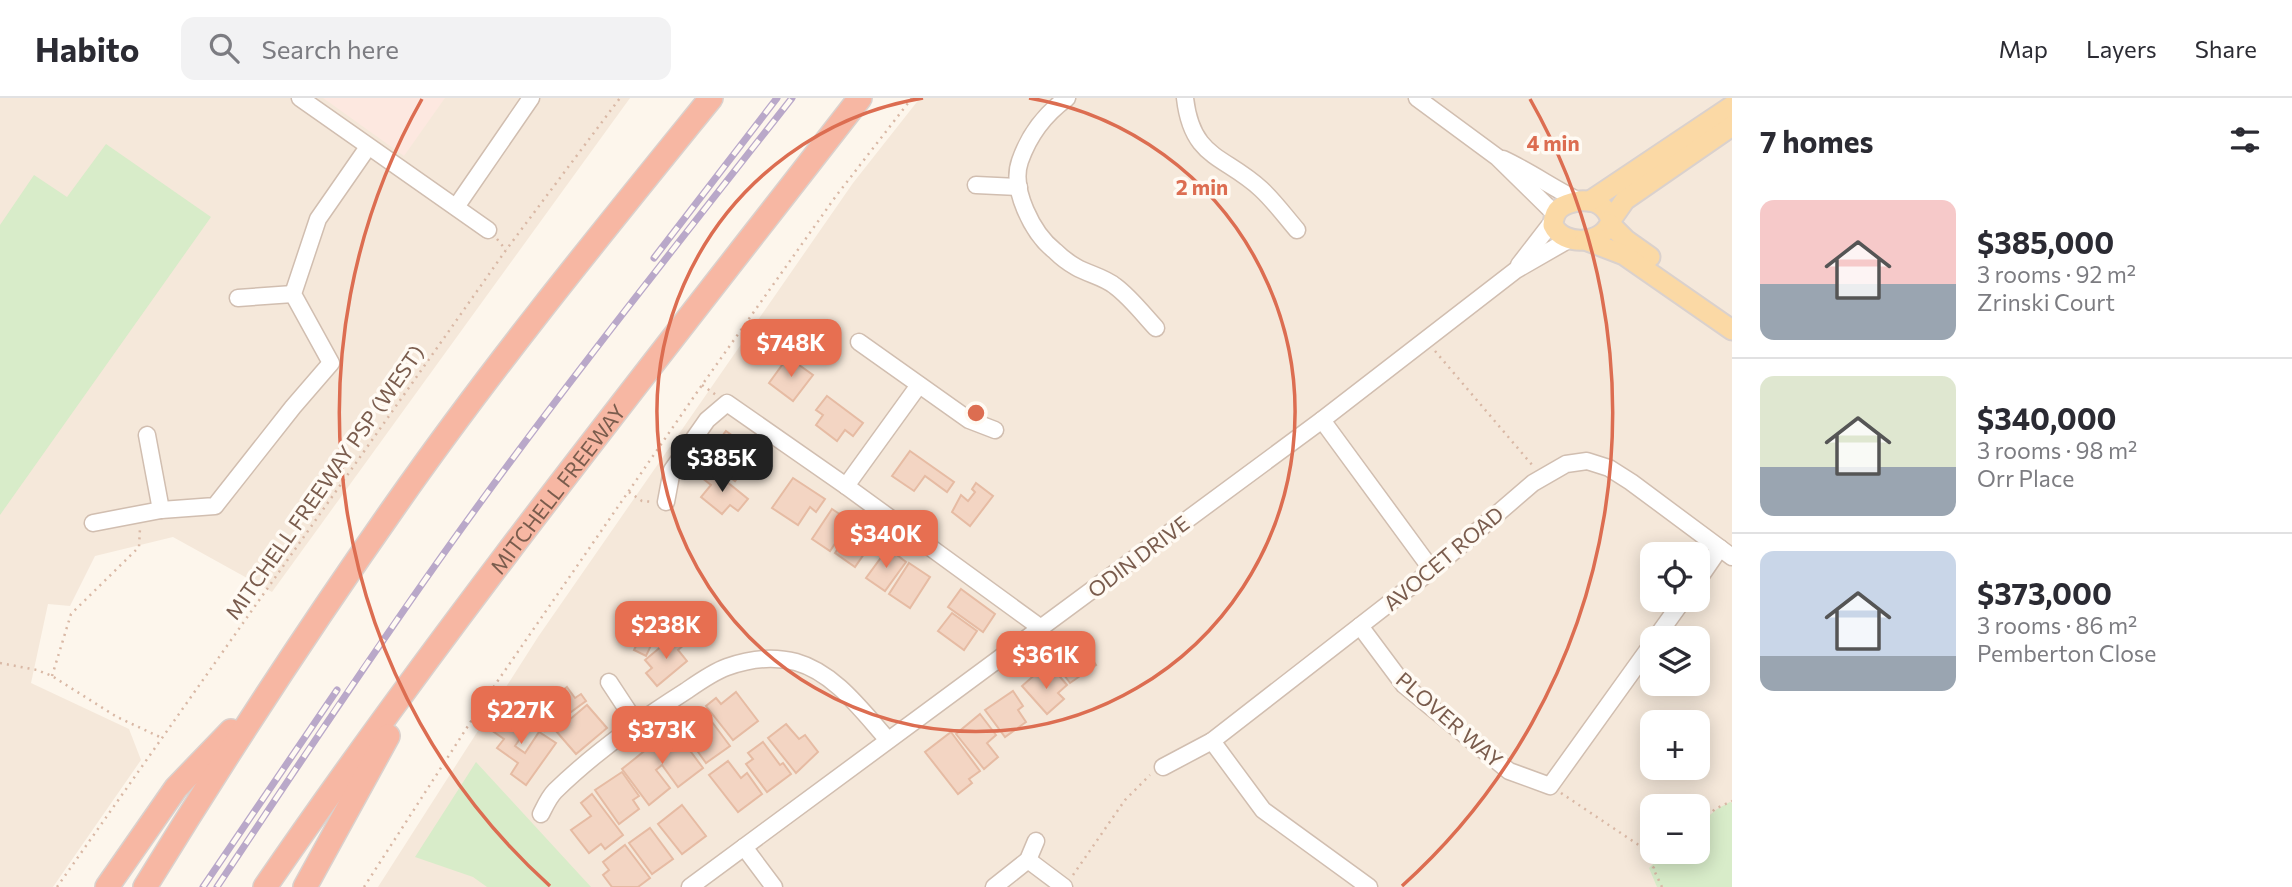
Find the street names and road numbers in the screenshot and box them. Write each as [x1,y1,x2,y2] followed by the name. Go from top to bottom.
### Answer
[219,340,429,624] street label: MITCHELL FREEWAY PSP (WEST)
[484,399,630,578] street label: MITCHELL FREEWAY
[1378,501,1508,615] street label: AVOCET ROAD
[1082,510,1194,602] street label: ODIN DRIVE
[1392,666,1509,772] street label: PLOVER WAY

